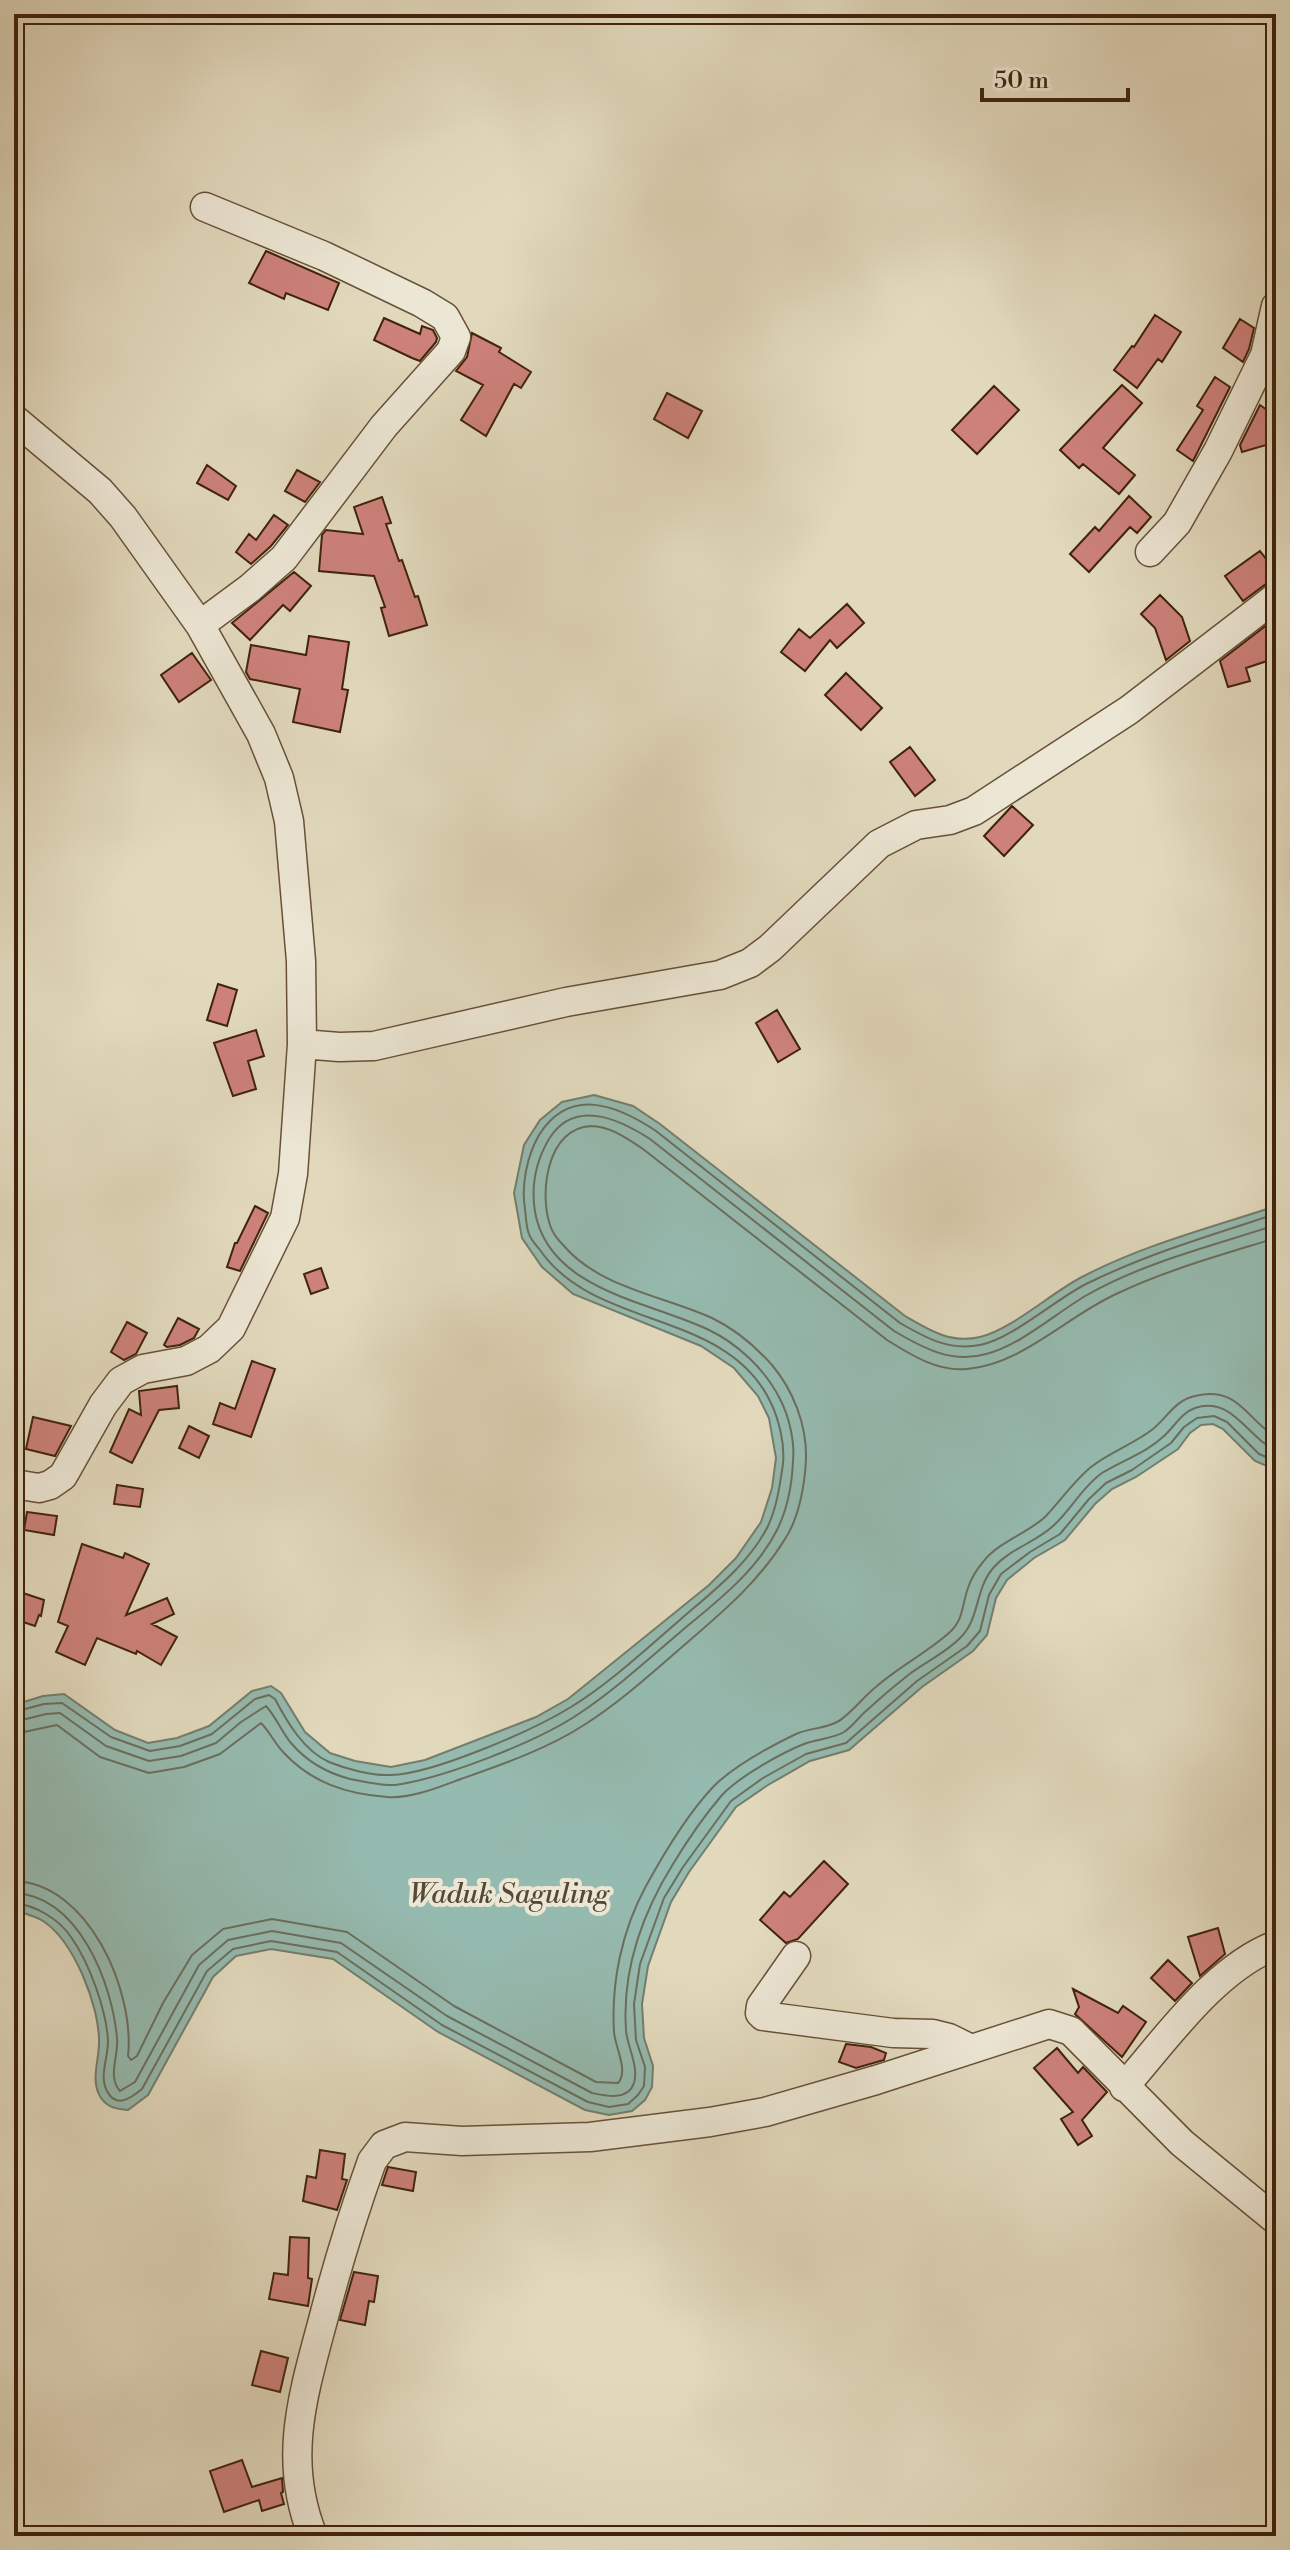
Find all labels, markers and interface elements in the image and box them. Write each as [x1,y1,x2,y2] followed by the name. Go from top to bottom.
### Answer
[982,52,1128,102] scale bar
[994,66,1049,96] text: 50 m
[409,1877,610,1912] water label: Waduk Saguling

